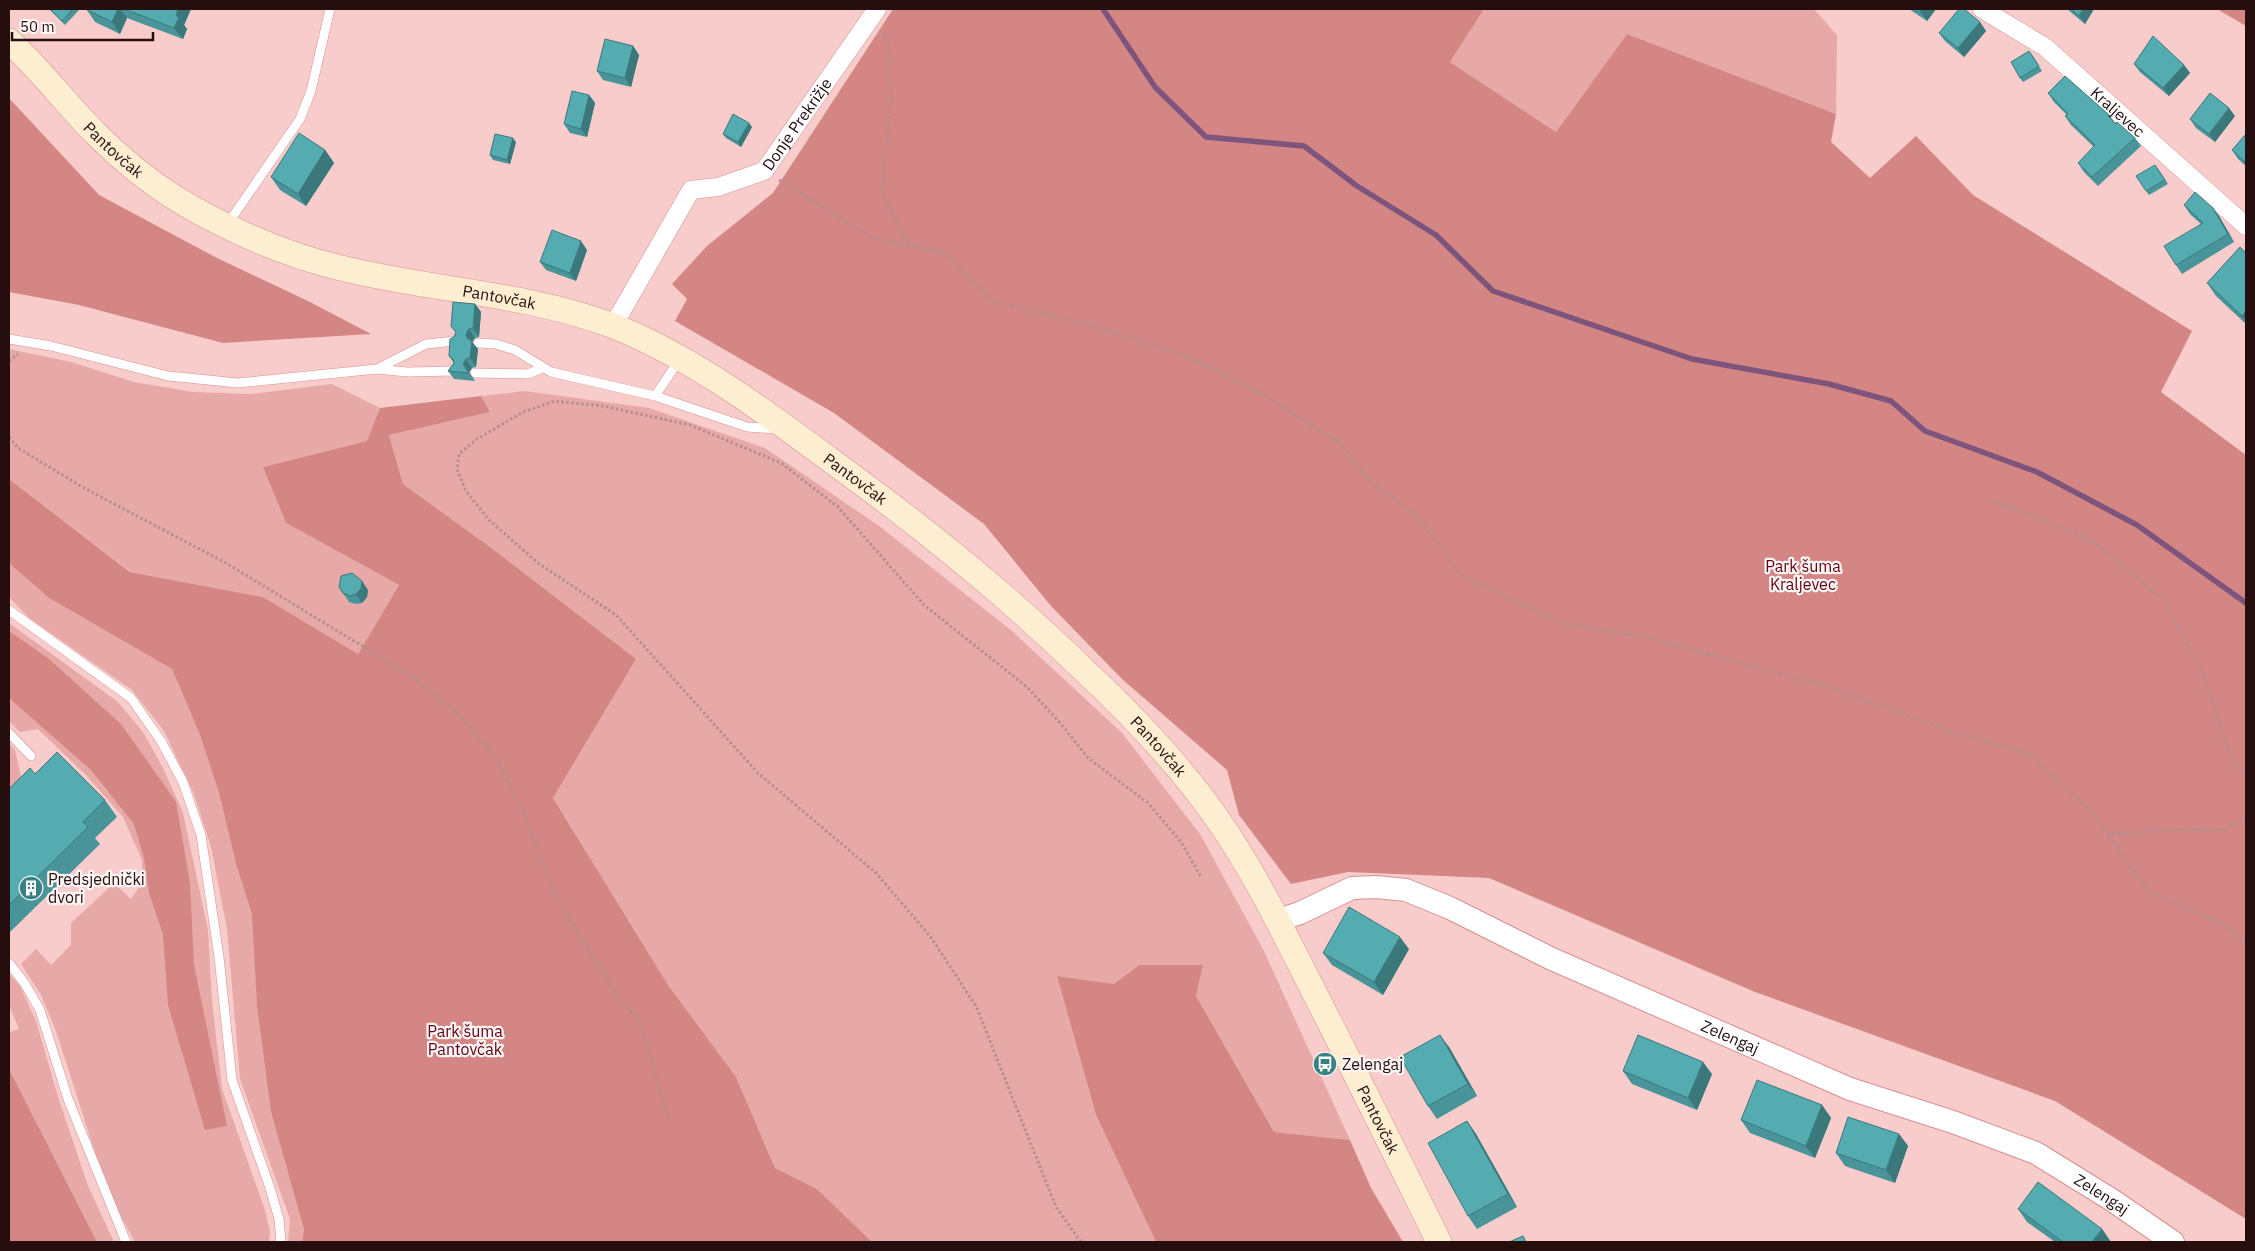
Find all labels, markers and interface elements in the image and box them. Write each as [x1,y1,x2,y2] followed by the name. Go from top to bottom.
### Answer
[12,10,154,42] scale bar
[20,17,55,36] text: 50 m
[758,74,836,174] street label: Donje Prekrižje
[2086,82,2149,141] street label: Kraljevec
[79,117,148,183] street label: Pantovčak
[461,281,538,314] street label: Pantovčak
[820,448,892,509] street label: Pantovčak
[1765,556,1841,594] park label: Park šuma Kraljevec
[1126,712,1191,781] street label: Pantovčak
[48,869,145,907] place label: Predsjednički dvori
[18,875,44,901] building icon: Predsjednički dvori
[1698,1015,1762,1058] street label: Zelengaj
[427,1021,503,1059] park label: Park šuma Pantovčak
[1312,1051,1338,1077] bus stop icon: Zelengaj
[1342,1054,1403,1074] place label: Zelengaj
[1353,1082,1404,1158] street label: Pantovčak
[2071,1169,2133,1219] street label: Zelengaj

